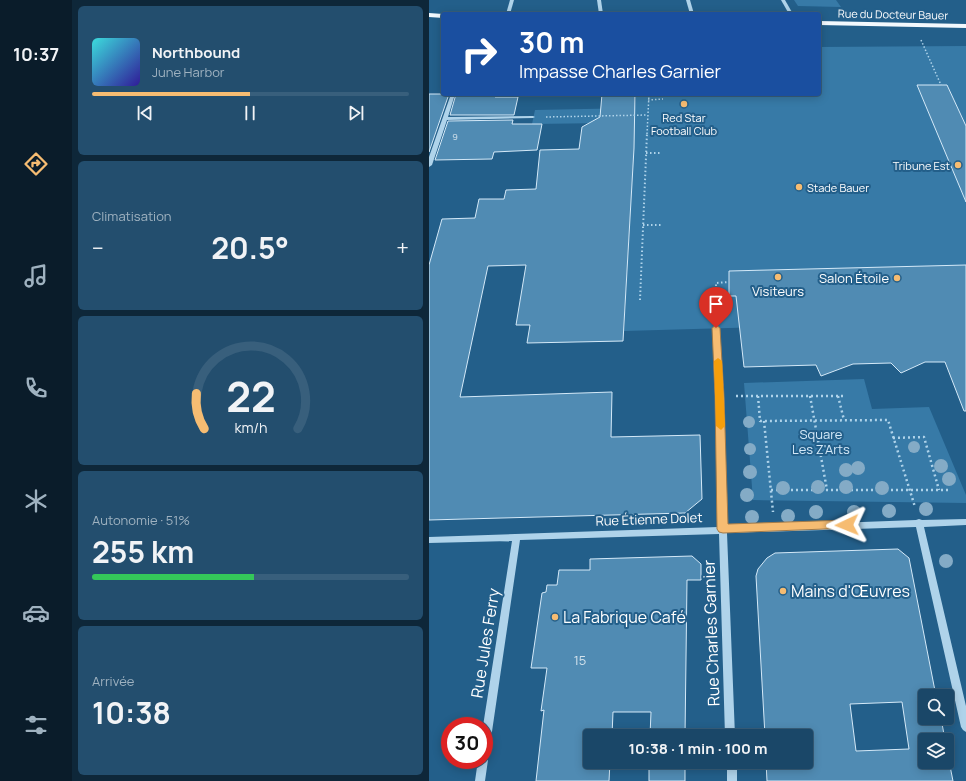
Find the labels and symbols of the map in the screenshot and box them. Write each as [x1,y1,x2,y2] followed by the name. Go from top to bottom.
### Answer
[838,6,948,22] street label: Rue du Docteur Bauer
[679,99,689,109] marker: Red Star Football Club
[651,110,718,138] place label: Red Star Football Club
[452,130,458,143] house number: 9
[893,158,950,173] place label: Tribune Est
[953,160,963,170] marker: Tribune Est
[807,180,869,195] place label: Stade Bauer
[794,182,804,192] marker: Stade Bauer
[819,269,889,287] place label: Salon Étoile
[773,272,783,282] marker: Visiteurs
[892,273,902,283] marker: Salon Étoile
[752,282,804,300] place label: Visiteurs
[699,287,733,328] pin
[792,425,850,458] park label: Square Les Z'Arts
[826,504,868,546] position arrow
[595,508,703,530] street label: Rue Étienne Dolet
[697,559,725,707] street label: Rue Charles Garnier
[791,580,910,602] place label: Mains d'Œuvres
[465,586,505,699] street label: Rue Jules Ferry
[778,586,788,596] marker: Mains d'Œuvres
[563,606,686,628] place label: La Fabrique Café
[550,612,560,622] marker: La Fabrique Café
[574,651,586,669] house number: 15
[441,717,493,769] speed limit sign: 30

